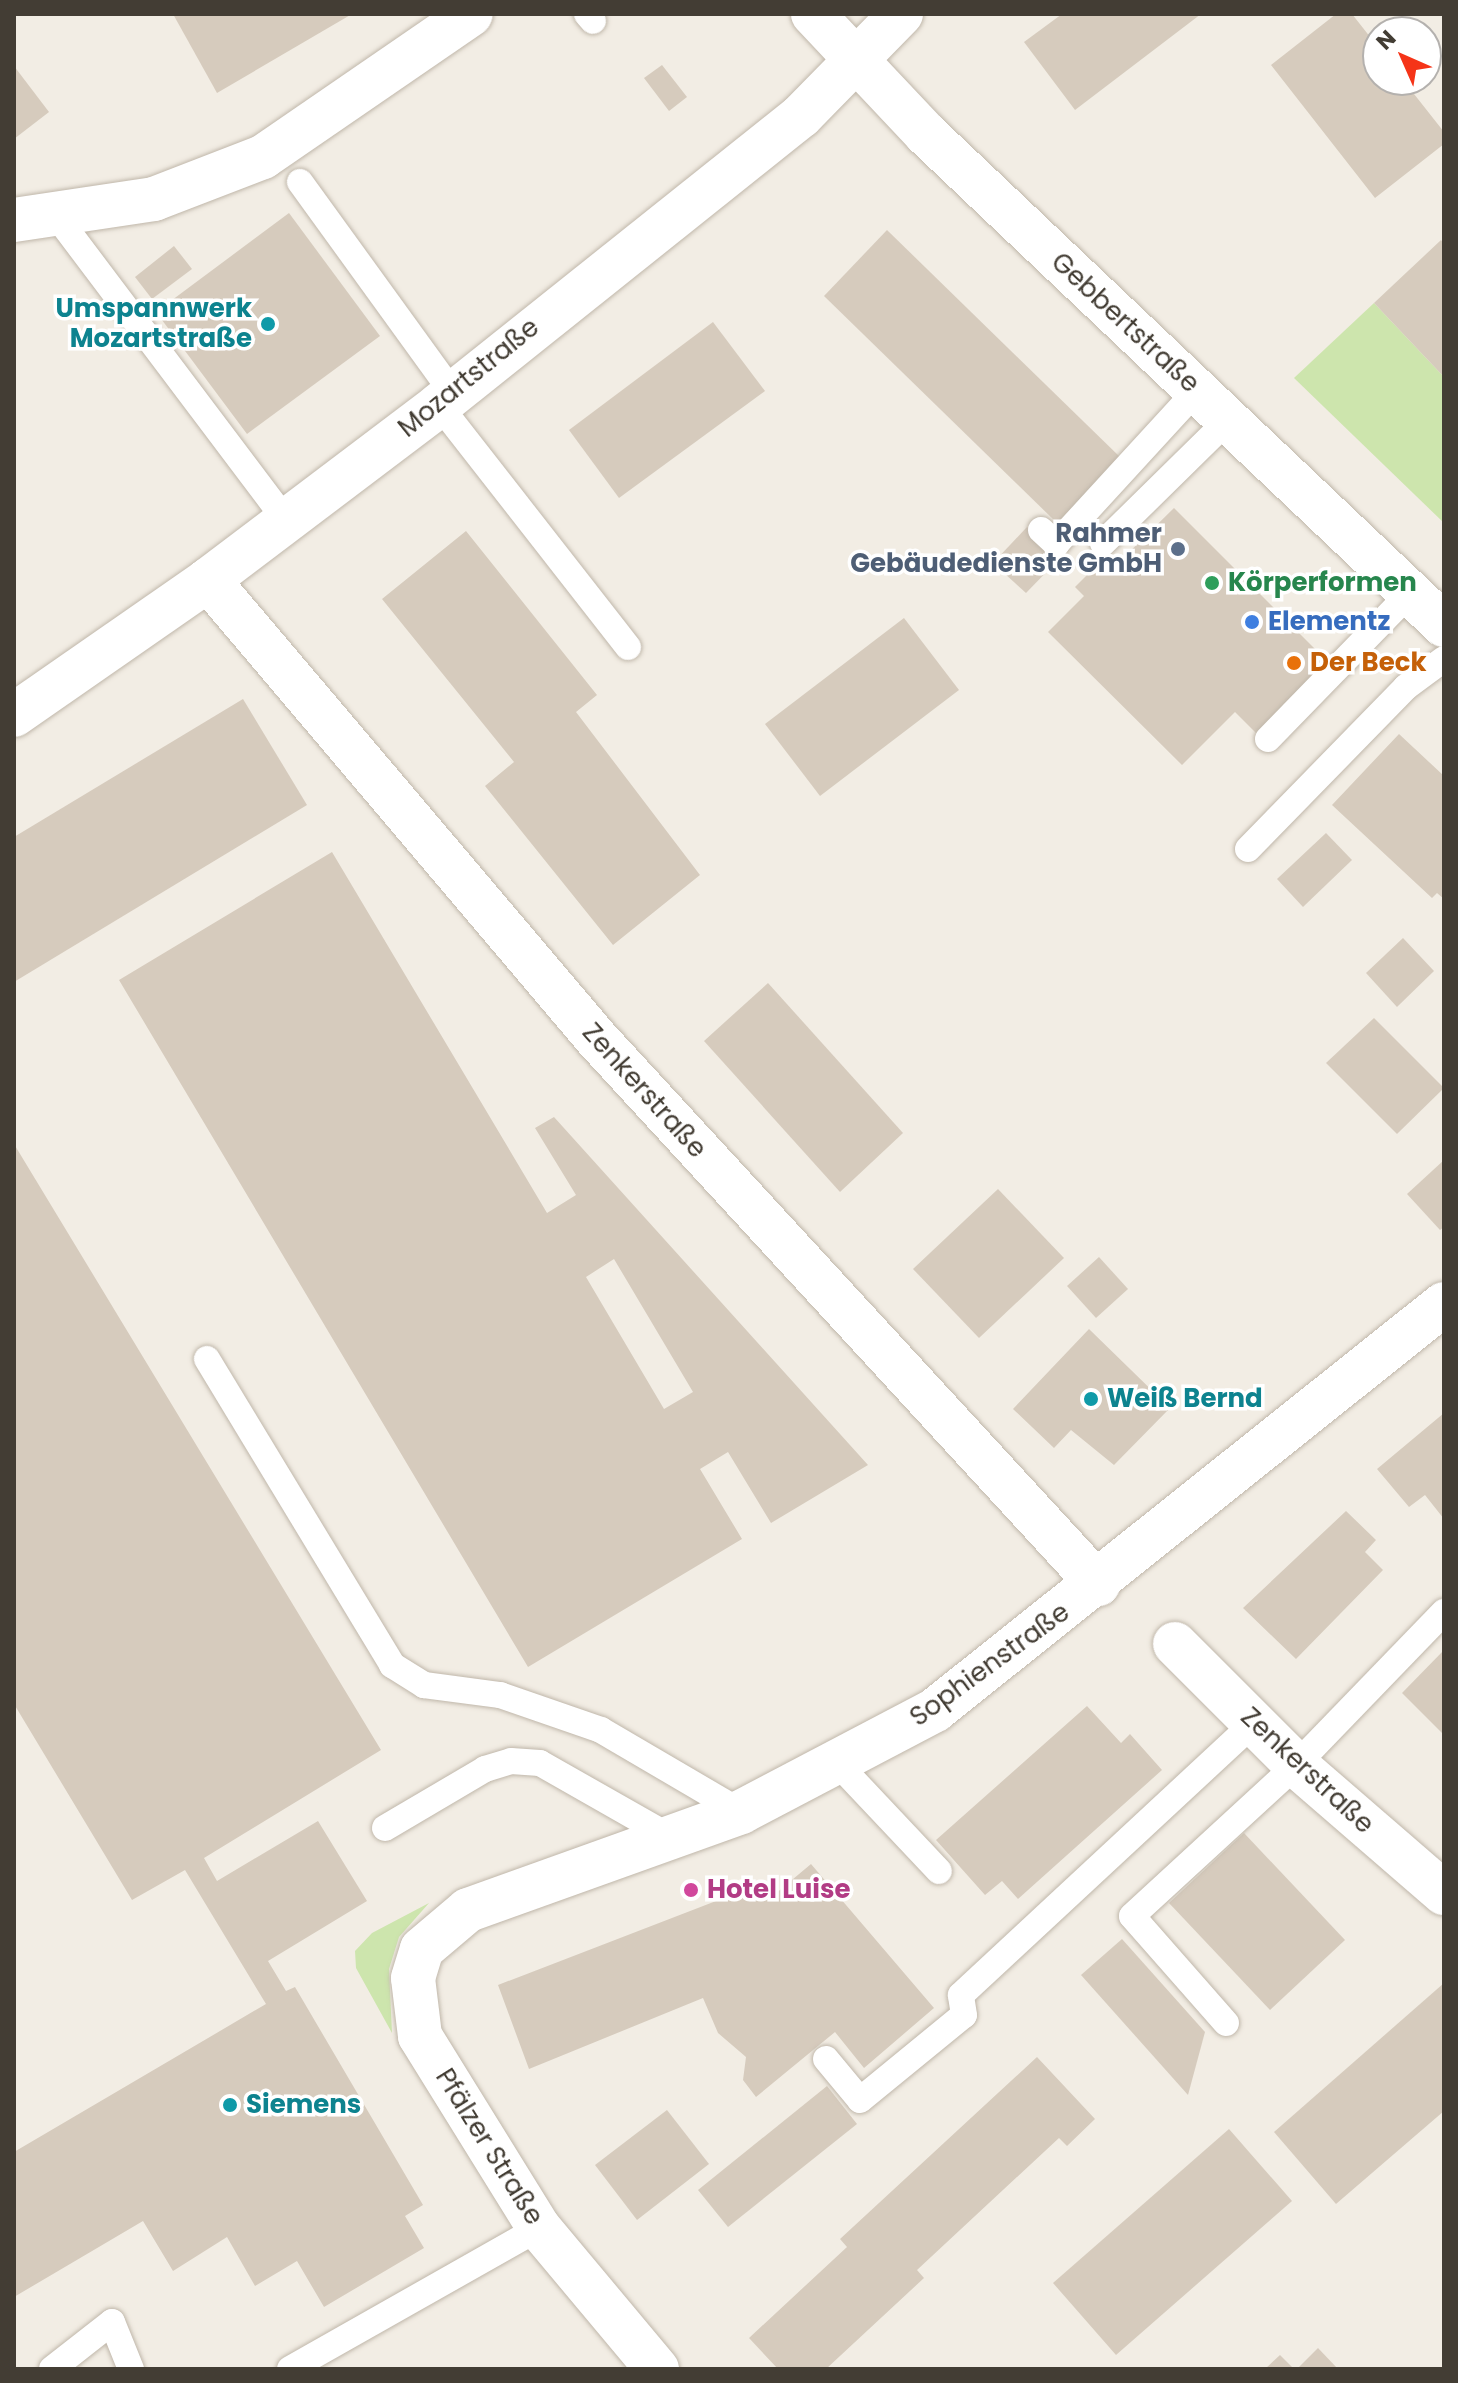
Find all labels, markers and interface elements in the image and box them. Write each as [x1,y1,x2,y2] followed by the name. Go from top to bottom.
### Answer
[1362,16,1442,96] north arrow
[1369,23,1403,57] text: N
[1045,246,1205,400] street label: Gebbertstraße
[56,293,252,354] place label: Umspannwerk Mozartstraße
[392,312,546,444] street label: Mozartstraße
[259,315,277,333] marker: Umspannwerk Mozartstraße
[850,518,1162,580] place label: Rahmer Gebäudedienste GmbH
[1169,540,1187,558] marker: Rahmer Gebäudedienste GmbH
[1228,567,1417,599] place label: Körperformen
[1203,574,1221,592] marker: Körperformen
[1268,606,1390,638] place label: Elementz
[1243,613,1261,631] marker: Elementz
[1310,647,1427,679] place label: Der Beck
[1285,654,1303,672] marker: Der Beck
[575,1017,713,1165] street label: Zenkerstraße
[1107,1383,1263,1415] place label: Weiß Bernd
[1082,1390,1100,1408] marker: Weiß Bernd
[904,1597,1076,1733] street label: Sophienstraße
[1234,1702,1380,1840] street label: Zenkerstraße
[707,1874,850,1906] place label: Hotel Luise
[682,1881,700,1899] marker: Hotel Luise
[429,2063,549,2231] street label: Pfälzer Straße
[246,2089,361,2121] place label: Siemens
[221,2096,239,2114] marker: Siemens

